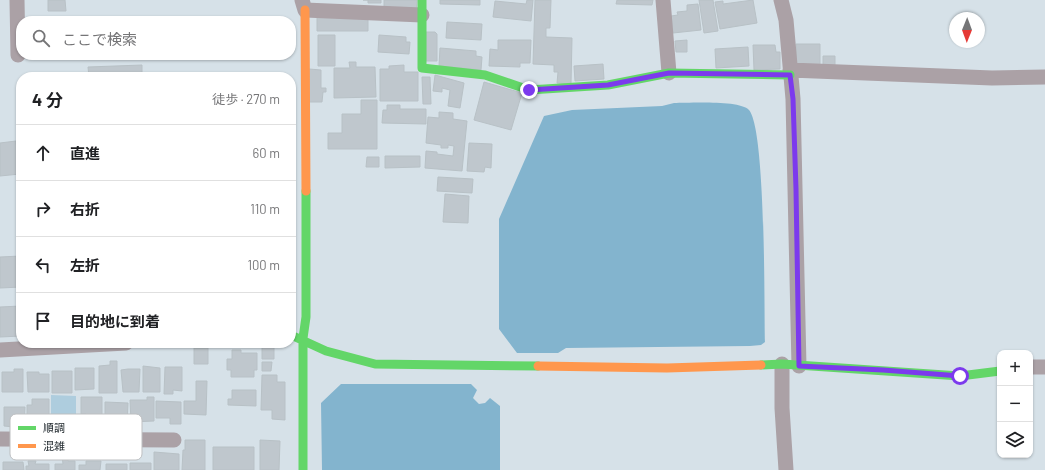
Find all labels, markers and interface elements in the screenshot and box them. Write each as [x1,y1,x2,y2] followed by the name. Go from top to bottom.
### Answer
[949,12,985,48] north arrow
[16,16,296,60] search box
[30,27,52,49] icon: search
[62,30,137,48] text: ここで検索
[520,81,538,99] route end
[32,89,63,109] text: 4 分
[212,91,280,107] text: 徒歩 · 270 m
[32,142,54,164] icon: ahead
[70,144,100,162] text: 直進
[253,145,280,161] text: 60 m
[32,198,54,220] icon: right
[70,200,100,218] text: 右折
[250,201,280,217] text: 110 m
[32,254,54,276] icon: left
[70,256,100,274] text: 左折
[247,257,280,273] text: 100 m
[32,310,54,332] icon: arrive
[70,312,160,330] text: 目的地に到着
[997,350,1033,458] map controls
[997,350,1033,386] button: +
[951,367,969,385] route start
[997,386,1033,422] button: −
[10,414,142,460] legend
[43,421,65,434] text: 順調
[997,422,1033,458] button: layers
[43,439,65,452] text: 混雑

